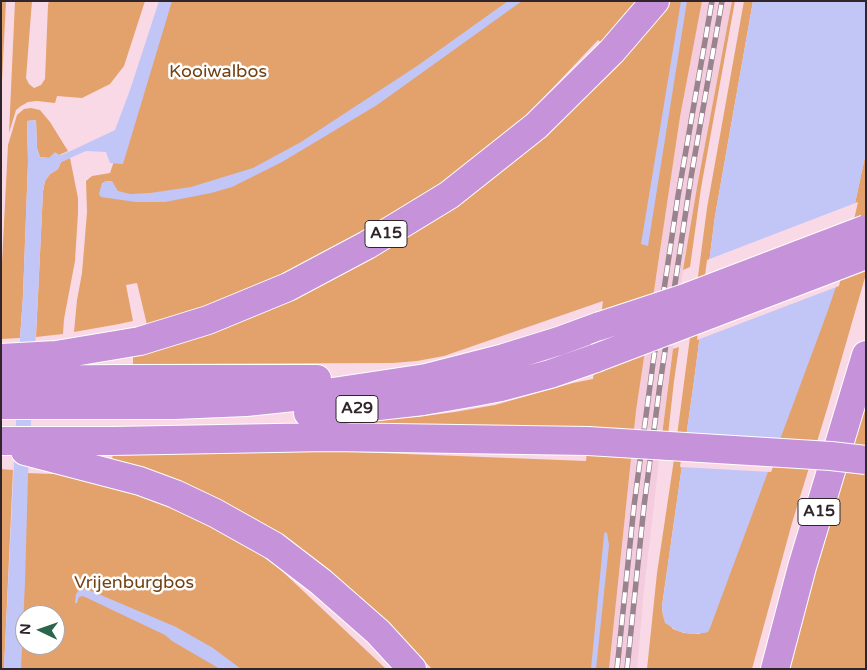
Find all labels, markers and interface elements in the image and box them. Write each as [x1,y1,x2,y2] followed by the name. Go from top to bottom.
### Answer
[169,61,267,83] park label: Kooiwalbos
[365,220,407,248] road number: A15
[336,396,378,422] road number: A29
[798,498,840,526] road number: A15
[74,572,194,594] park label: Vrijenburgbos
[15,605,65,655] north arrow
[17,623,34,635] text: N

